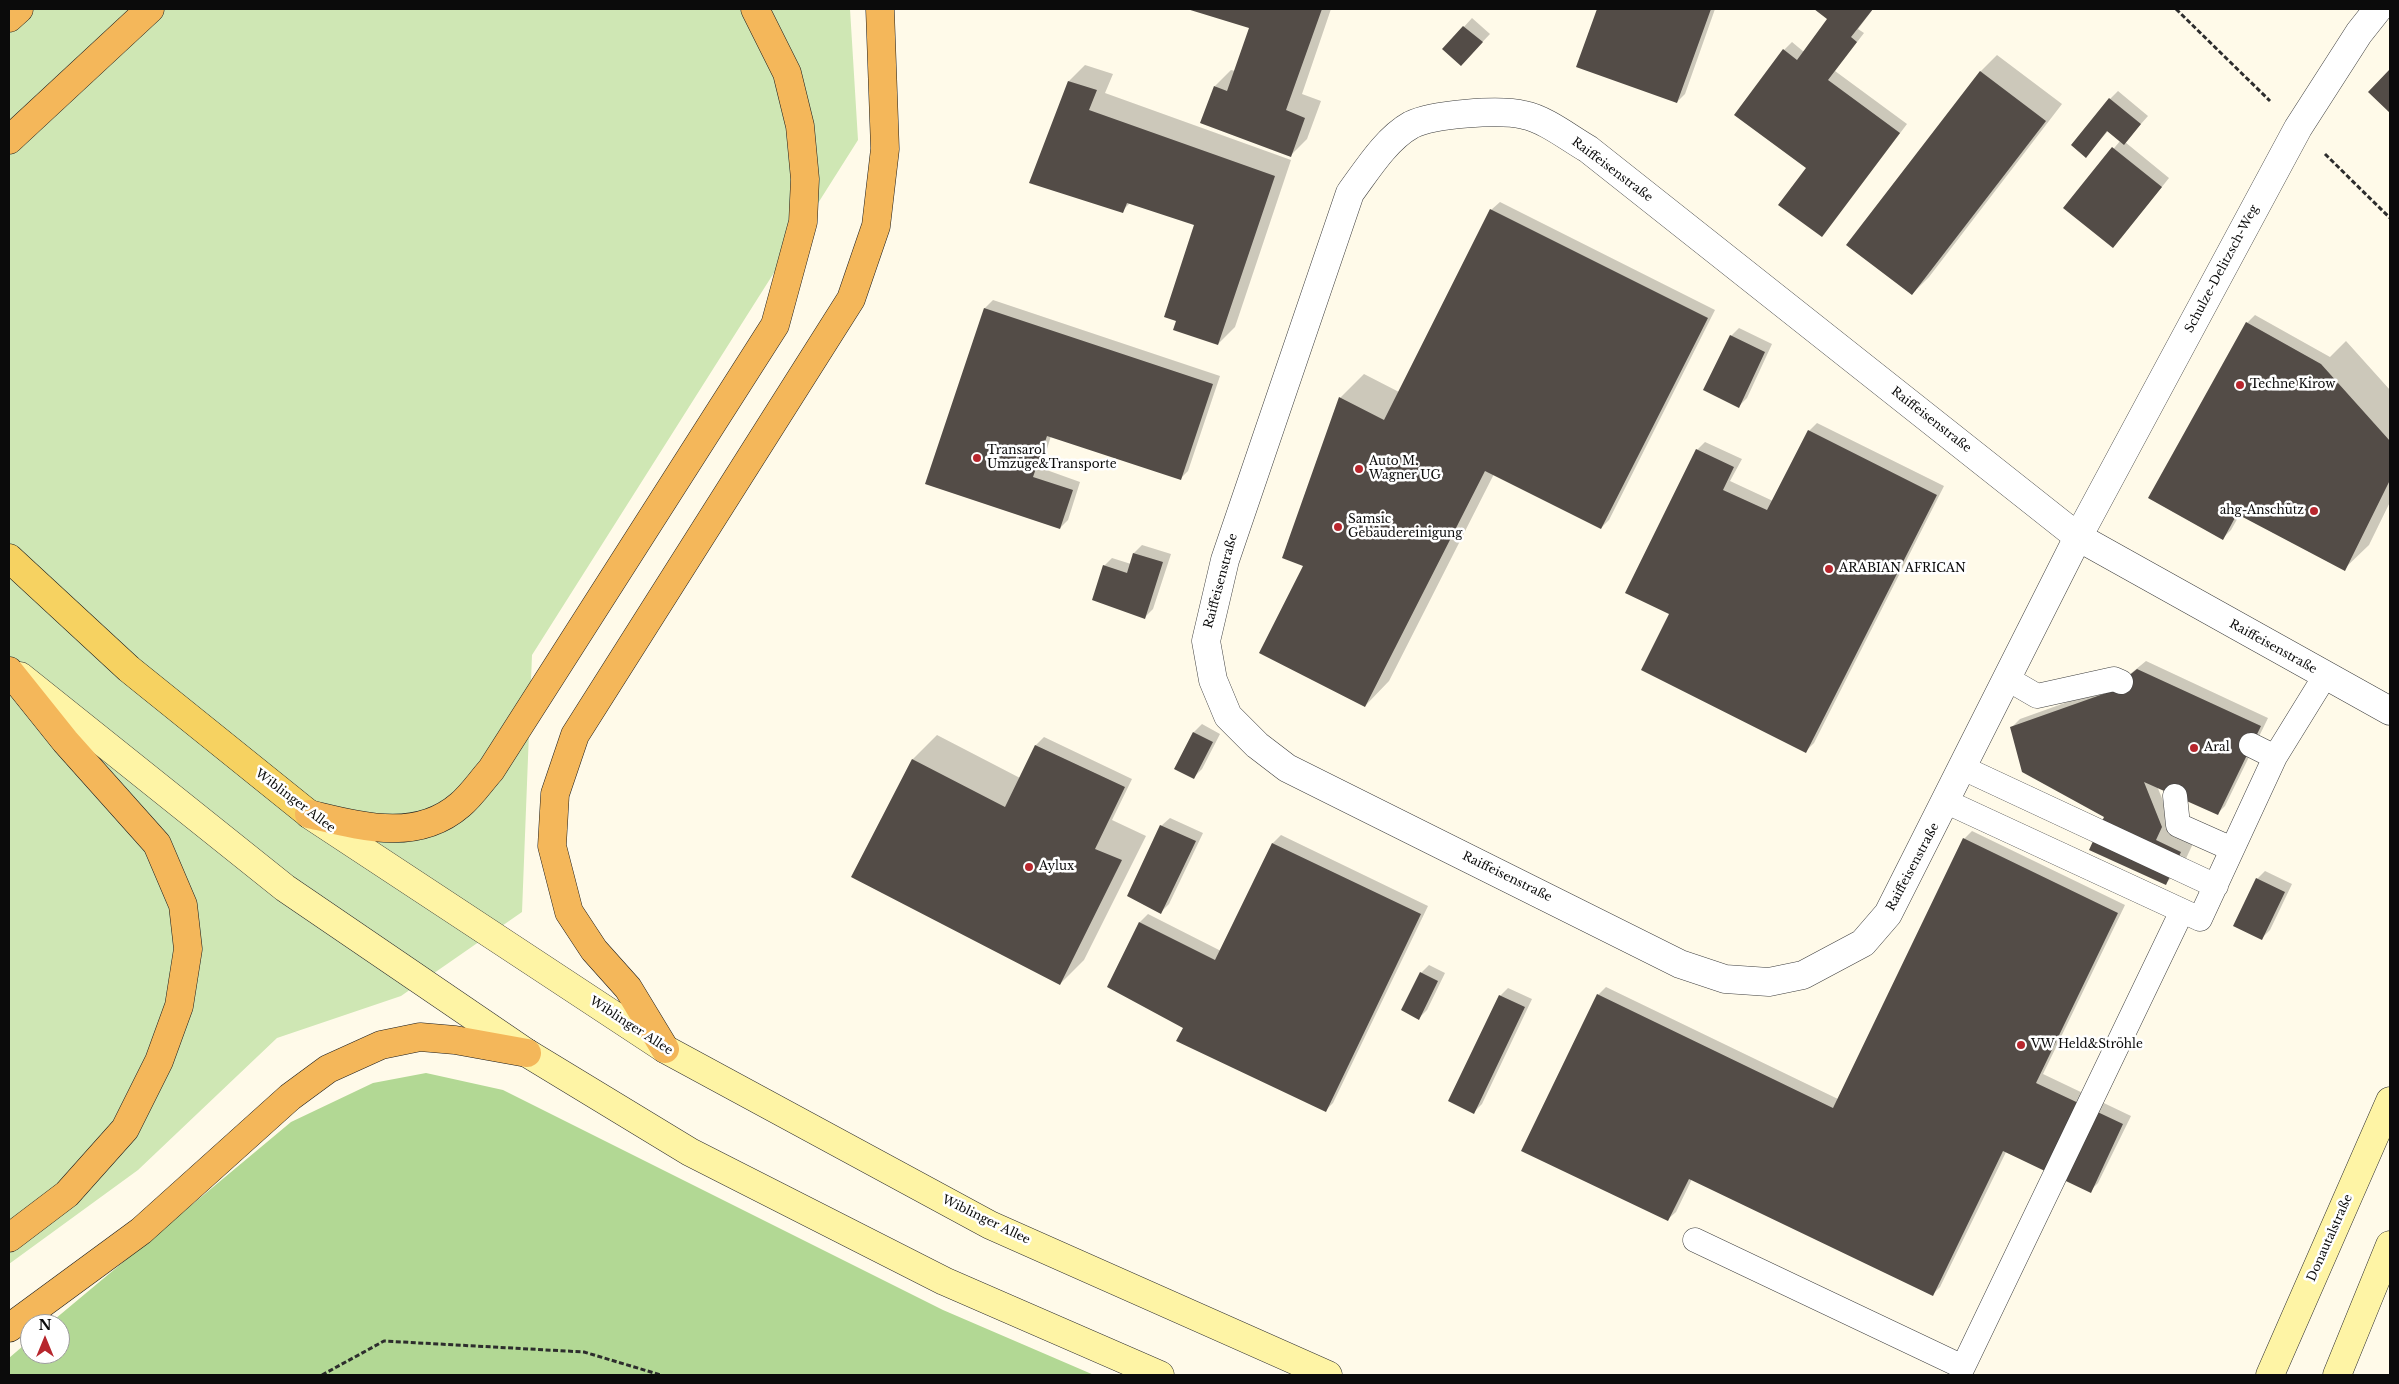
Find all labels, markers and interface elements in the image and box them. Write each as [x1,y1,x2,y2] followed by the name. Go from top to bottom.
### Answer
[1569,135,1655,205] street label: Raiffeisenstraße
[2182,203,2262,335] street label: Schulze-Delitzsch-Weg
[2250,378,2335,392] place label: Techne Kirow
[2234,379,2246,391] marker: Techne Kirow
[1888,384,1974,456] street label: Raiffeisenstraße
[987,444,1117,472] place label: Transarol Umzüge&Transporte
[971,452,983,464] marker: Transarol Umzüge&Transporte
[1369,455,1441,483] place label: Auto M. Wagner UG
[1353,463,1365,475] marker: Auto M. Wagner UG
[2220,504,2304,518] place label: ahg-Anschütz
[2308,505,2320,517] marker: ahg-Anschütz
[1348,513,1462,541] place label: Samsic Gebäudereinigung
[1332,521,1344,533] marker: Samsic Gebäudereinigung
[1201,532,1241,630] street label: Raiffeisenstraße
[1839,562,1966,576] place label: ARABIAN AFRICAN
[1823,563,1835,575] marker: ARABIAN AFRICAN
[2227,617,2319,677] street label: Raiffeisenstraße
[2204,741,2230,755] place label: Aral
[2188,742,2200,754] marker: Aral
[252,766,338,836] street label: Wiblinger Allee
[1884,820,1942,914] street label: Raiffeisenstraße
[1460,849,1554,905] street label: Raiffeisenstraße
[1039,860,1074,874] place label: Aylux
[1023,861,1035,873] marker: Aylux
[587,994,675,1058] street label: Wiblinger Allee
[2031,1038,2143,1052] place label: VW Held&Ströhle
[2015,1039,2027,1051] marker: VW Held&Ströhle
[940,1192,1032,1248] street label: Wiblinger Allee
[2304,1192,2356,1284] street label: Donautalstraße
[20,1314,70,1364] north arrow
[38,1316,52,1334] text: N

